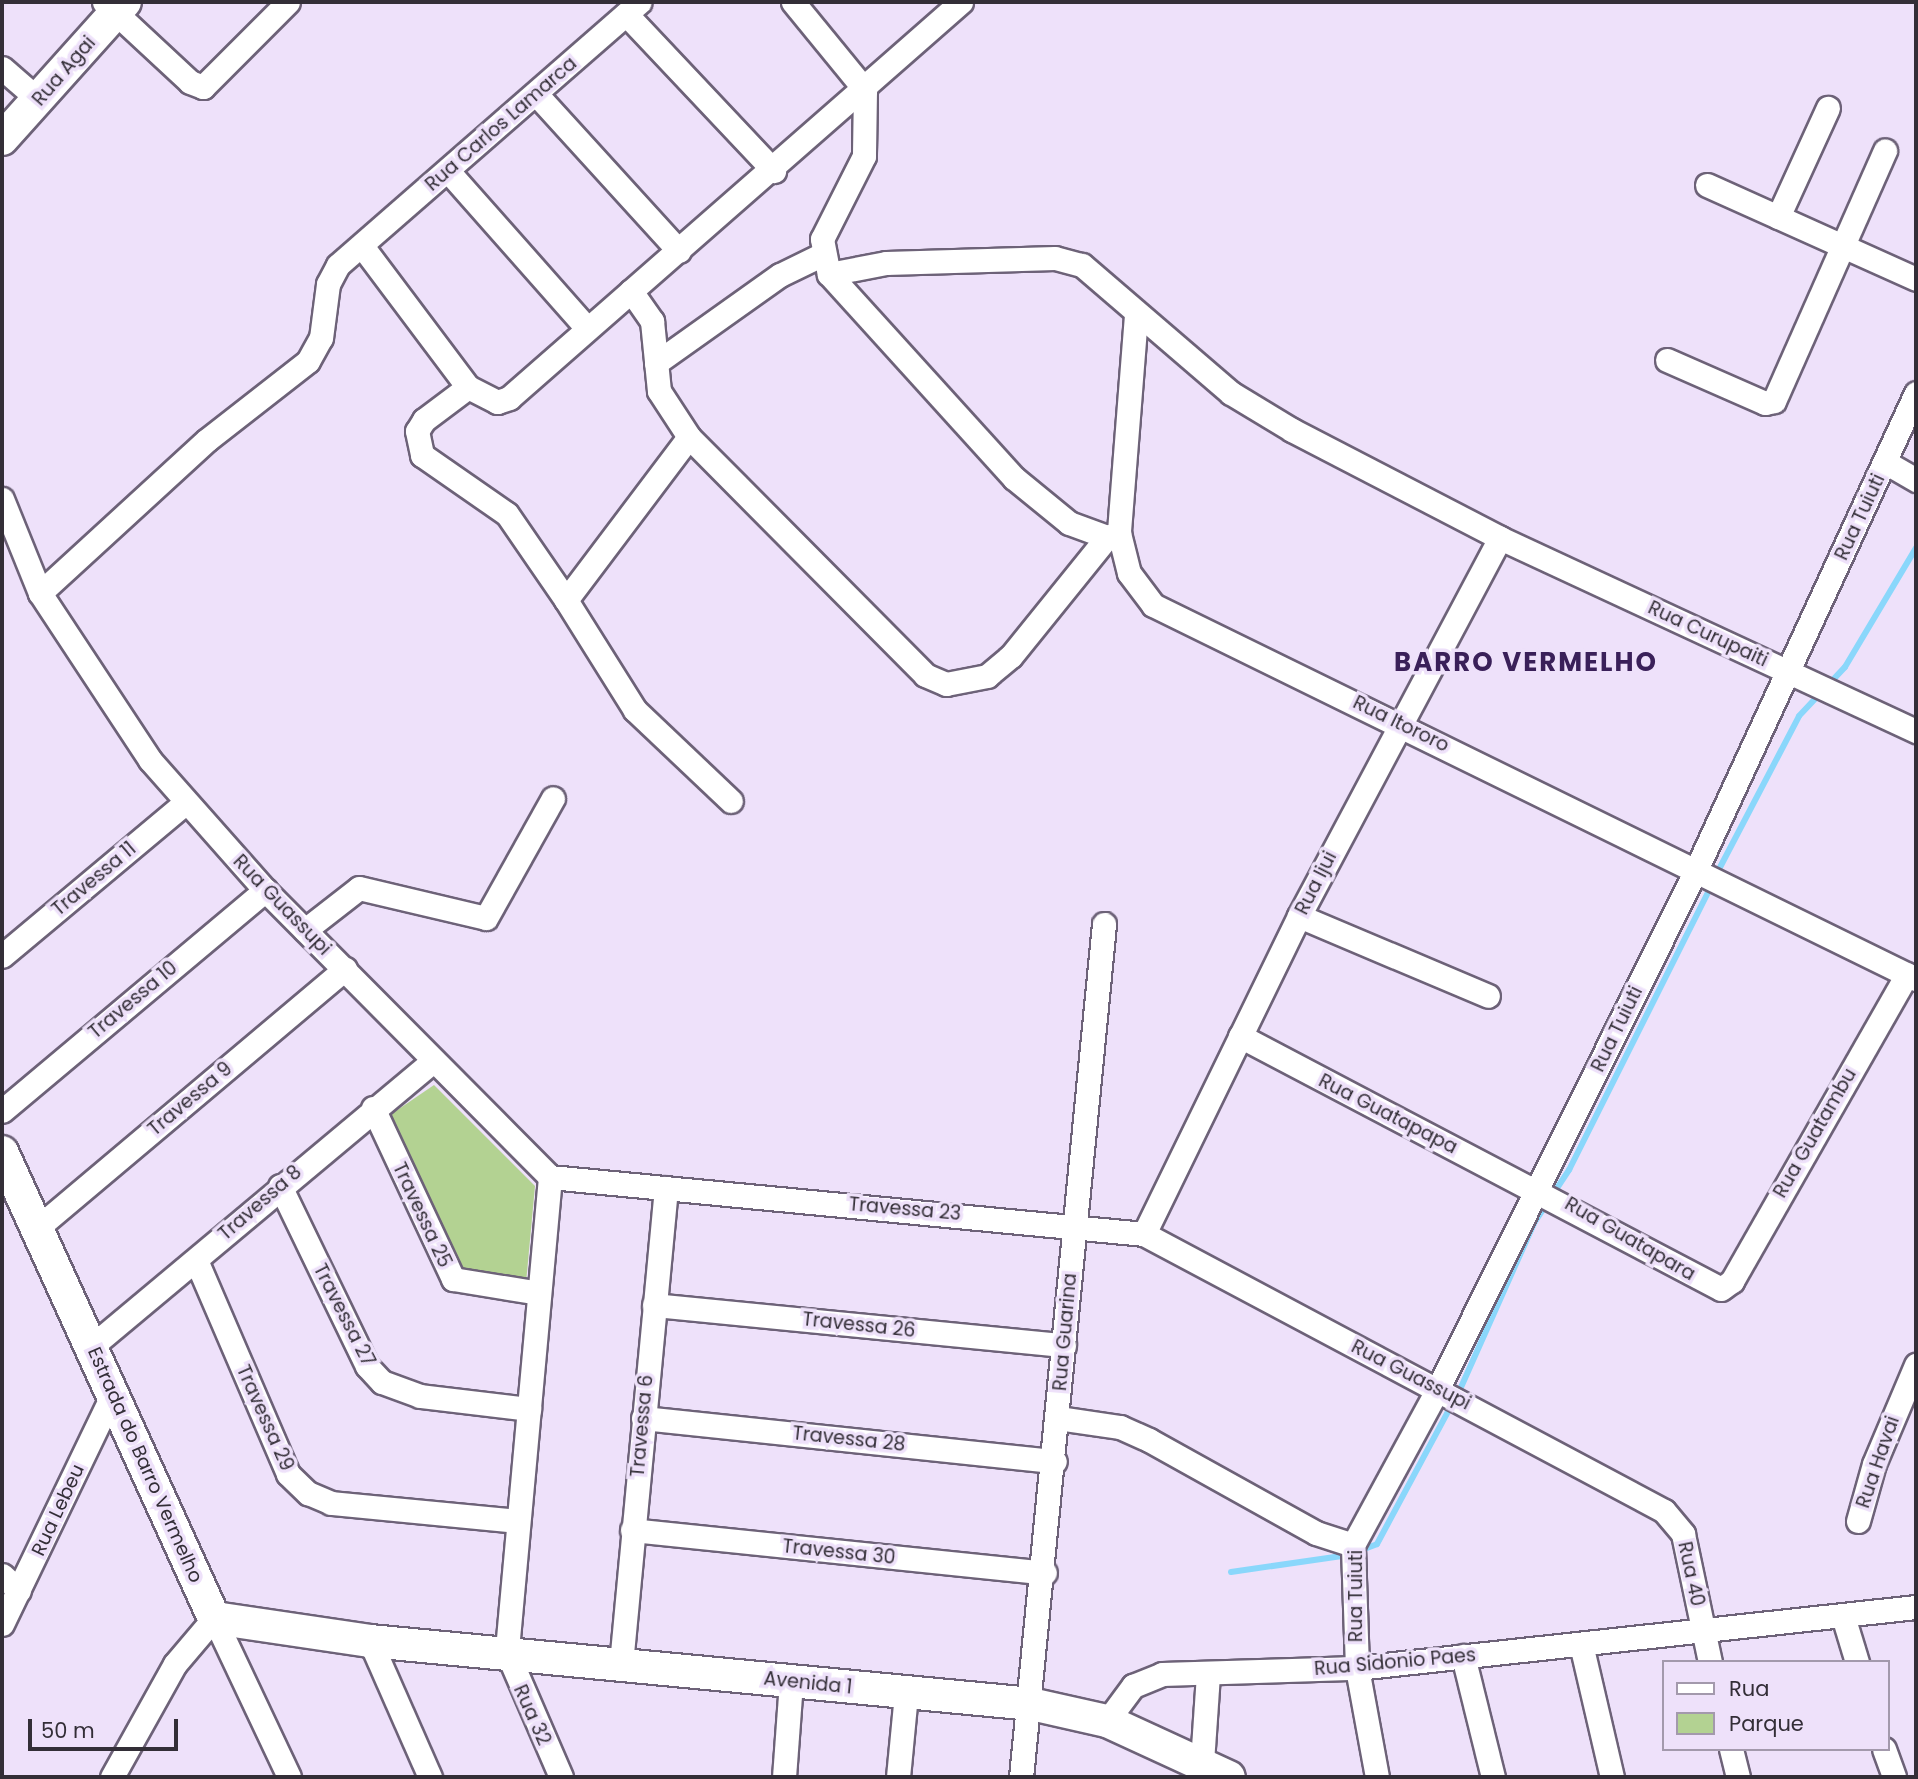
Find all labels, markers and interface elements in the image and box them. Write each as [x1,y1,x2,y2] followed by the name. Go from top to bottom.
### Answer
[28,32,100,110] street label: Rua Agai
[421,52,581,196] street label: Rua Carlos Lamarca
[1830,470,1890,564] street label: Rua Tuiuti
[1644,596,1772,672] street label: Rua Curupaiti
[1396,647,1656,679] district label: BARRO VERMELHO
[1349,691,1453,757] street label: Rua Itororo
[47,837,141,921] street label: Travessa 11
[1290,848,1342,918] street label: Rua Ijui
[228,850,336,960] street label: Rua Guassupi
[84,956,182,1044] street label: Travessa 10
[1586,982,1648,1076] street label: Rua Tuiuti
[143,1057,237,1141] street label: Travessa 9
[1769,1064,1861,1202] street label: Rua Guatambu
[1315,1069,1461,1159] street label: Rua Guatapapa
[388,1159,456,1271] street label: Travessa 25
[214,1161,306,1245] street label: Travessa 8
[1561,1192,1699,1286] street label: Rua Guatapara
[848,1193,962,1225] street label: Travessa 23
[308,1260,380,1370] street label: Travessa 27
[1048,1272,1082,1392] street label: Rua Guarina
[801,1308,917,1342] street label: Travessa 26
[1347,1335,1475,1415] street label: Rua Guassupi
[83,1344,207,1586] street label: Estrada do Barro Vermelho
[232,1362,298,1474] street label: Travessa 29
[626,1374,658,1478] street label: Travessa 6
[1852,1413,1904,1511] street label: Rua Havai
[791,1422,907,1456] street label: Travessa 28
[27,1461,89,1559] street label: Rua Lebeu
[781,1535,897,1569] street label: Travessa 30
[1673,1540,1709,1608] street label: Rua 40
[1345,1550,1367,1642] street label: Rua Tuiuti
[1313,1644,1477,1680] street label: Rua Sidonio Paes
[1662,1660,1890,1751] legend
[763,1667,853,1699] street label: Avenida 1
[1729,1674,1769,1703] text: Rua
[509,1681,555,1749] street label: Rua 32
[32,1706,182,1750] scale bar
[1729,1709,1804,1738] text: Parque
[41,1716,95,1745] text: 50 m

